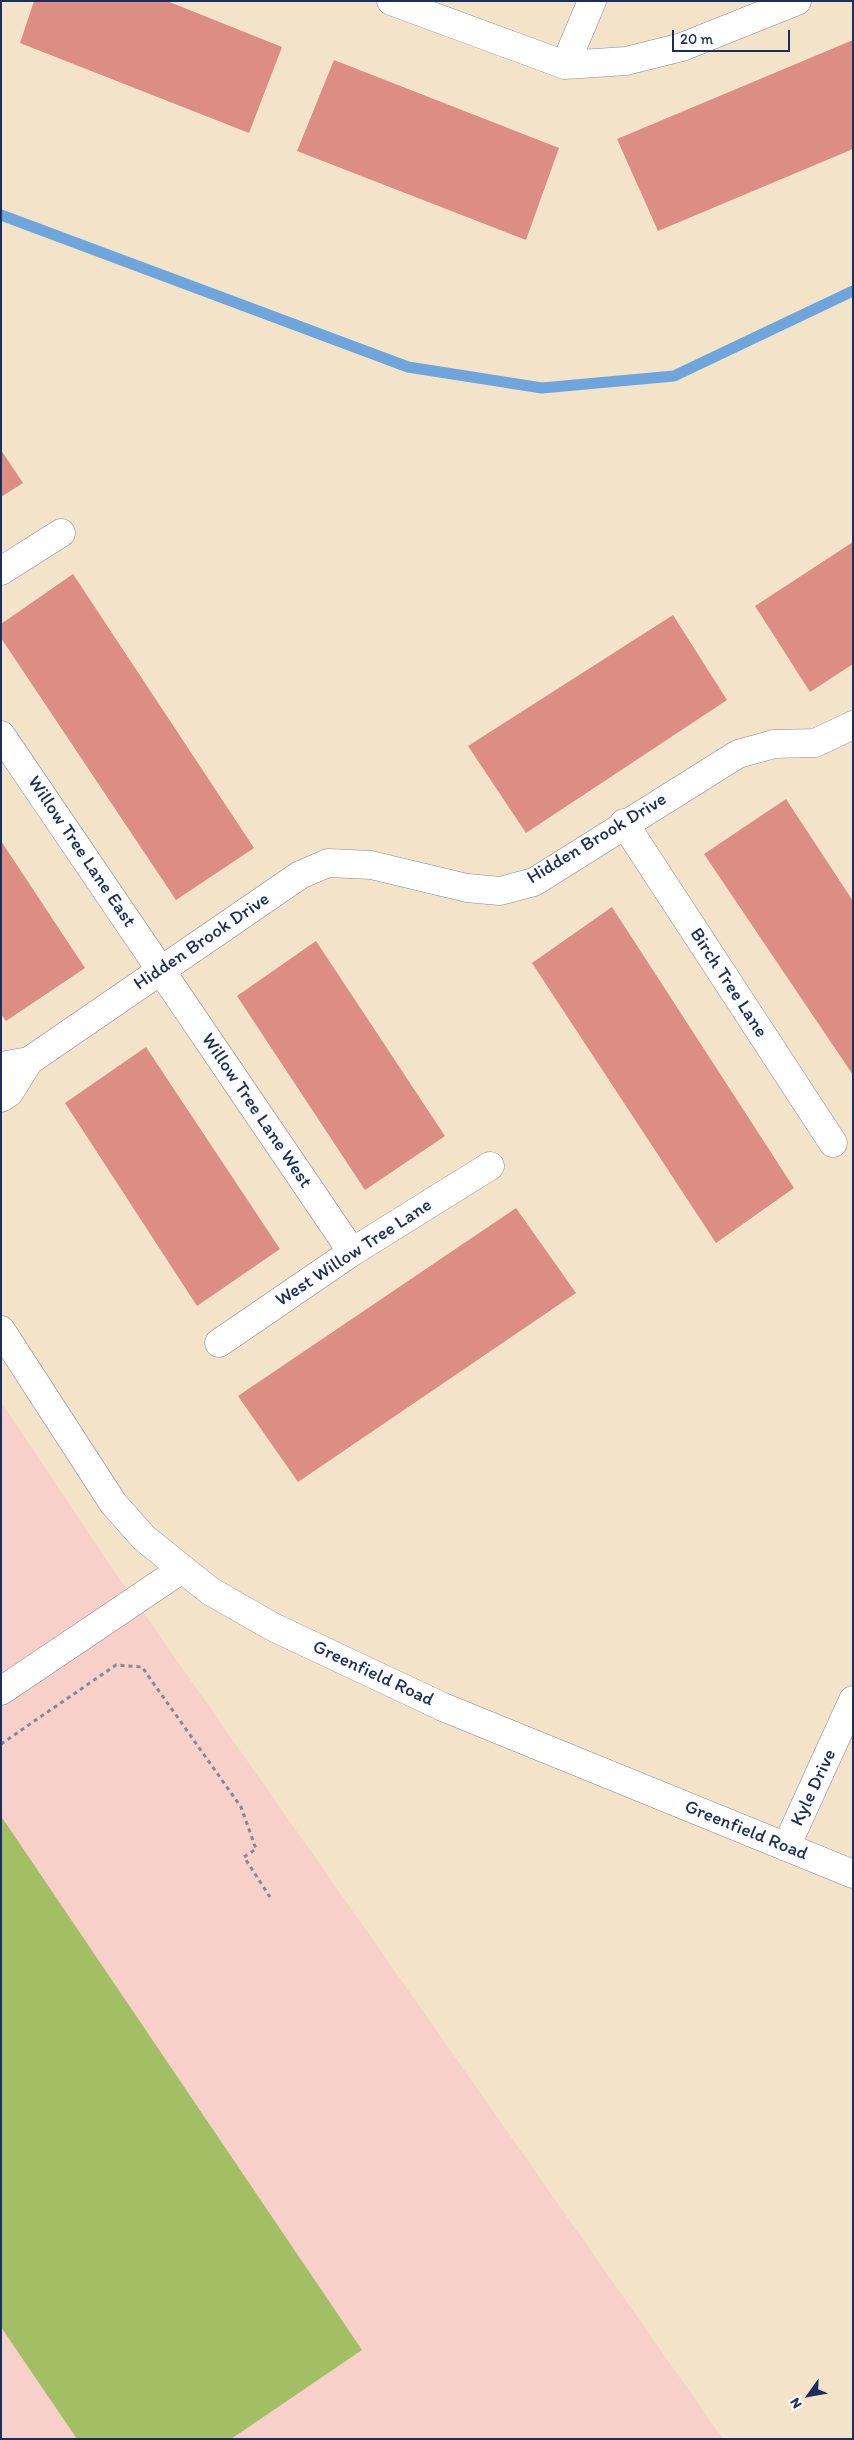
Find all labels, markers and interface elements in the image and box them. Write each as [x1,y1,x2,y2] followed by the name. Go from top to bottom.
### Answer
[674,20,792,52] scale bar
[680,30,713,48] text: 20 m
[22,772,140,932] street label: Willow Tree Lane East
[523,788,671,890] street label: Hidden Brook Drive
[130,888,274,996] street label: Hidden Brook Drive
[684,924,772,1042] street label: Birch Tree Lane
[196,1029,316,1193] street label: Willow Tree Lane West
[272,1194,436,1312] street label: West Willow Tree Lane
[309,1636,437,1712] street label: Greenfield Road
[786,1746,842,1830] street label: Kyle Drive
[681,1796,811,1866] street label: Greenfield Road
[784,2370,834,2420] north arrow
[786,2395,806,2412] text: N

